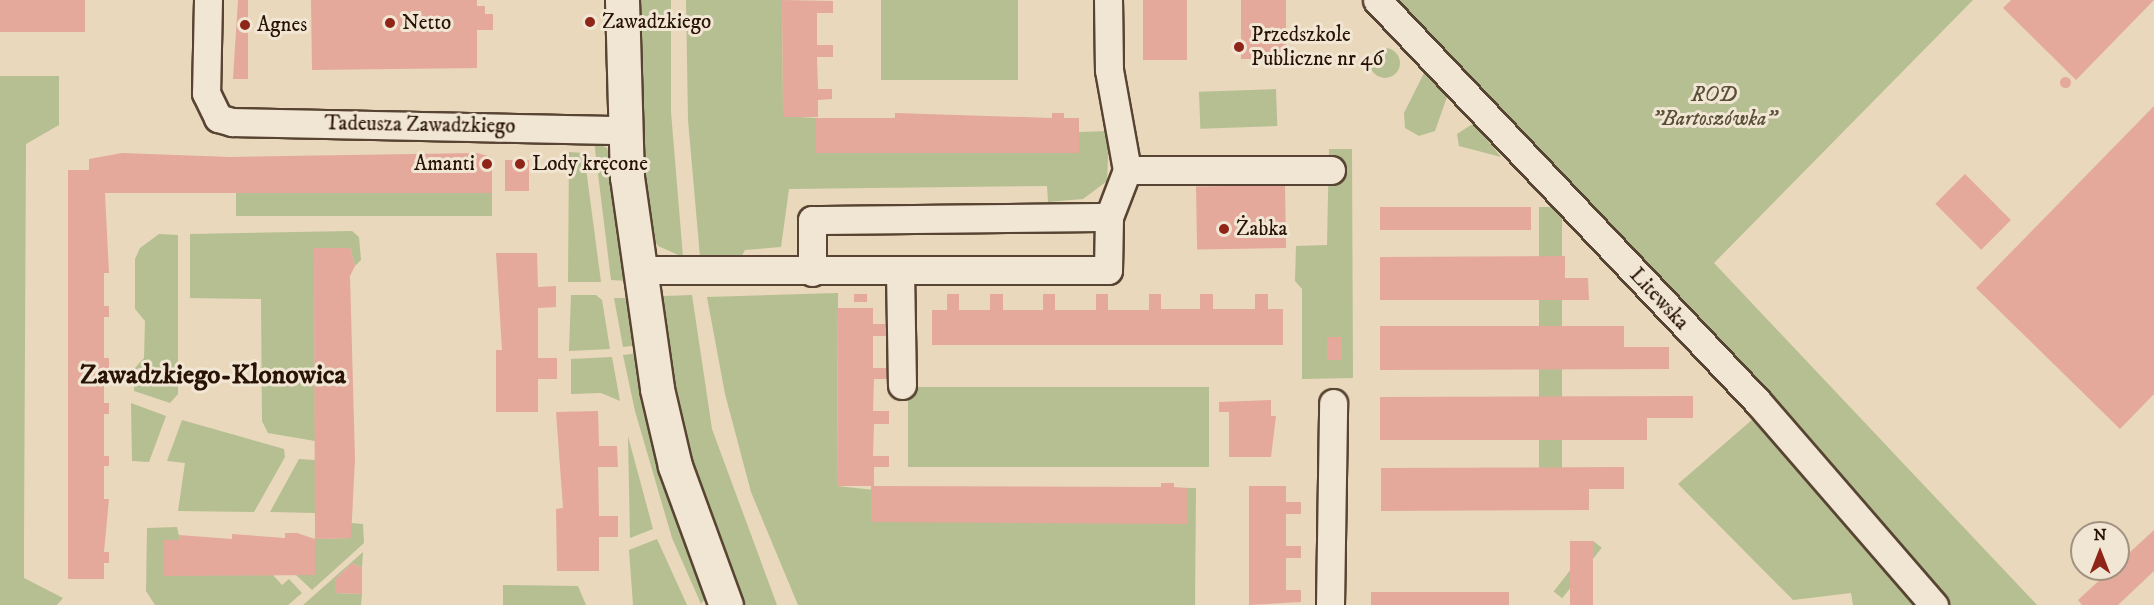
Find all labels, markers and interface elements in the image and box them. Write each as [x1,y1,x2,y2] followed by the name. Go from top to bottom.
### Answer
[602,9,711,35] place label: Zawadzkiego
[402,10,451,36] place label: Netto
[257,12,307,38] place label: Agnes
[583,15,597,29] marker: Zawadzkiego
[383,16,397,30] marker: Netto
[238,18,252,32] marker: Agnes
[1251,22,1383,72] place label: Przedszkole Publiczne nr 46
[1232,40,1246,54] marker: Przedszkole Publiczne nr 46
[1652,82,1776,132] park label: ROD "Bartoszówka"
[324,111,516,139] street label: Tadeusza Zawadzkiego
[414,151,475,177] place label: Amanti
[532,151,648,177] place label: Lody kręcone
[480,157,494,171] marker: Amanti
[513,157,527,171] marker: Lody kręcone
[1236,216,1287,242] place label: Żabka
[1217,222,1231,236] marker: Żabka
[1624,263,1694,335] street label: Litewska
[80,360,346,392] district label: Zawadzkiego-Klonowica
[2070,521,2130,581] north arrow
[2093,525,2107,545] text: N

